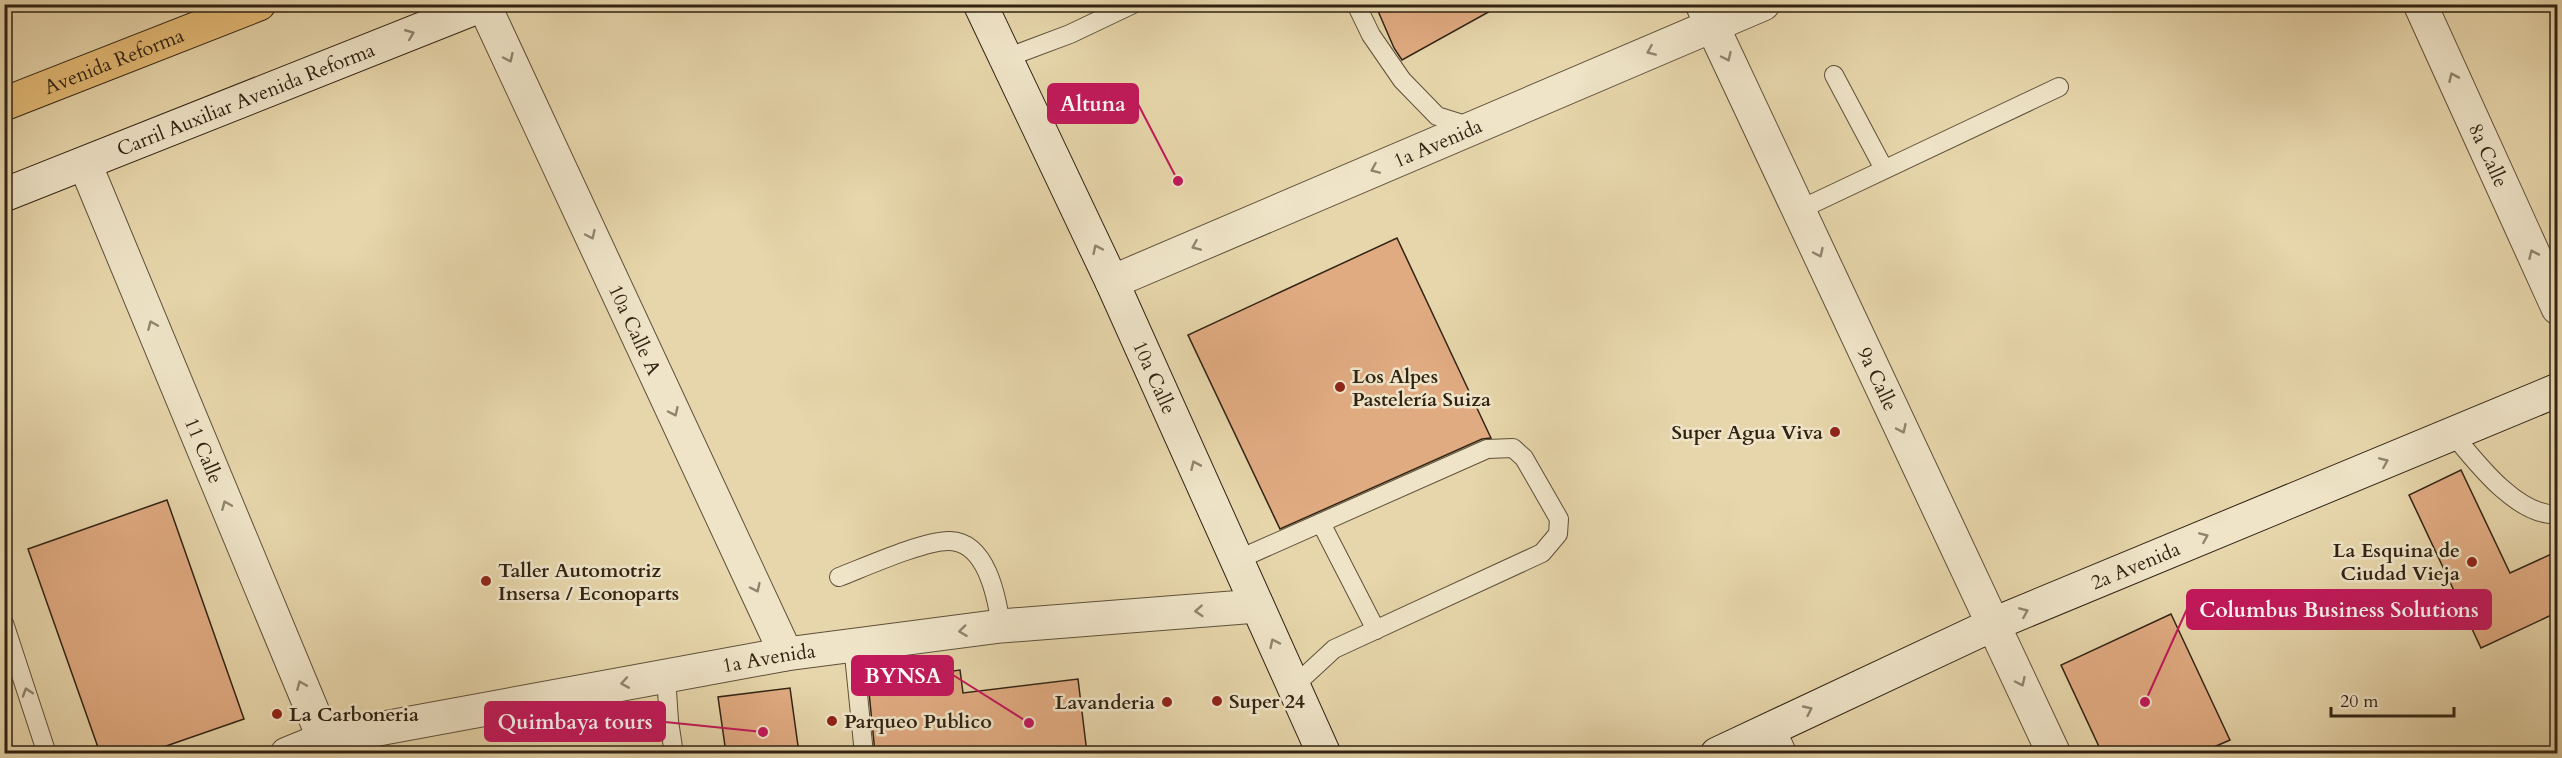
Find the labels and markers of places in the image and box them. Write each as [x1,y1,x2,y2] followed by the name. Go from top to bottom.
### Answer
[1048,84,1138,123] callout: Altuna
[1352,363,1491,413] place label: Los Alpes Pastelería Suiza
[1333,380,1347,394] marker: Los Alpes Pastelería Suiza
[1671,419,1823,446] place label: Super Agua Viva
[1828,425,1842,439] marker: Super Agua Viva
[2333,537,2460,587] place label: La Esquina de Ciudad Vieja
[2465,555,2479,569] marker: La Esquina de Ciudad Vieja
[498,557,679,607] place label: Taller Automotriz Insersa / Econoparts
[479,574,493,588] marker: Taller Automotriz Insersa / Econoparts
[2187,590,2491,629] callout: Columbus Business Solutions
[852,656,953,695] callout: BYNSA
[1229,688,1305,715] place label: Super 24
[1055,689,1155,716] place label: Lavanderia
[1210,694,1224,708] marker: Super 24
[1160,695,1174,709] marker: Lavanderia
[289,701,419,728] place label: La Carboneria
[485,702,665,741] callout: Quimbaya tours
[270,707,284,721] marker: La Carboneria
[844,708,992,735] place label: Parqueo Publico
[825,714,839,728] marker: Parqueo Publico

